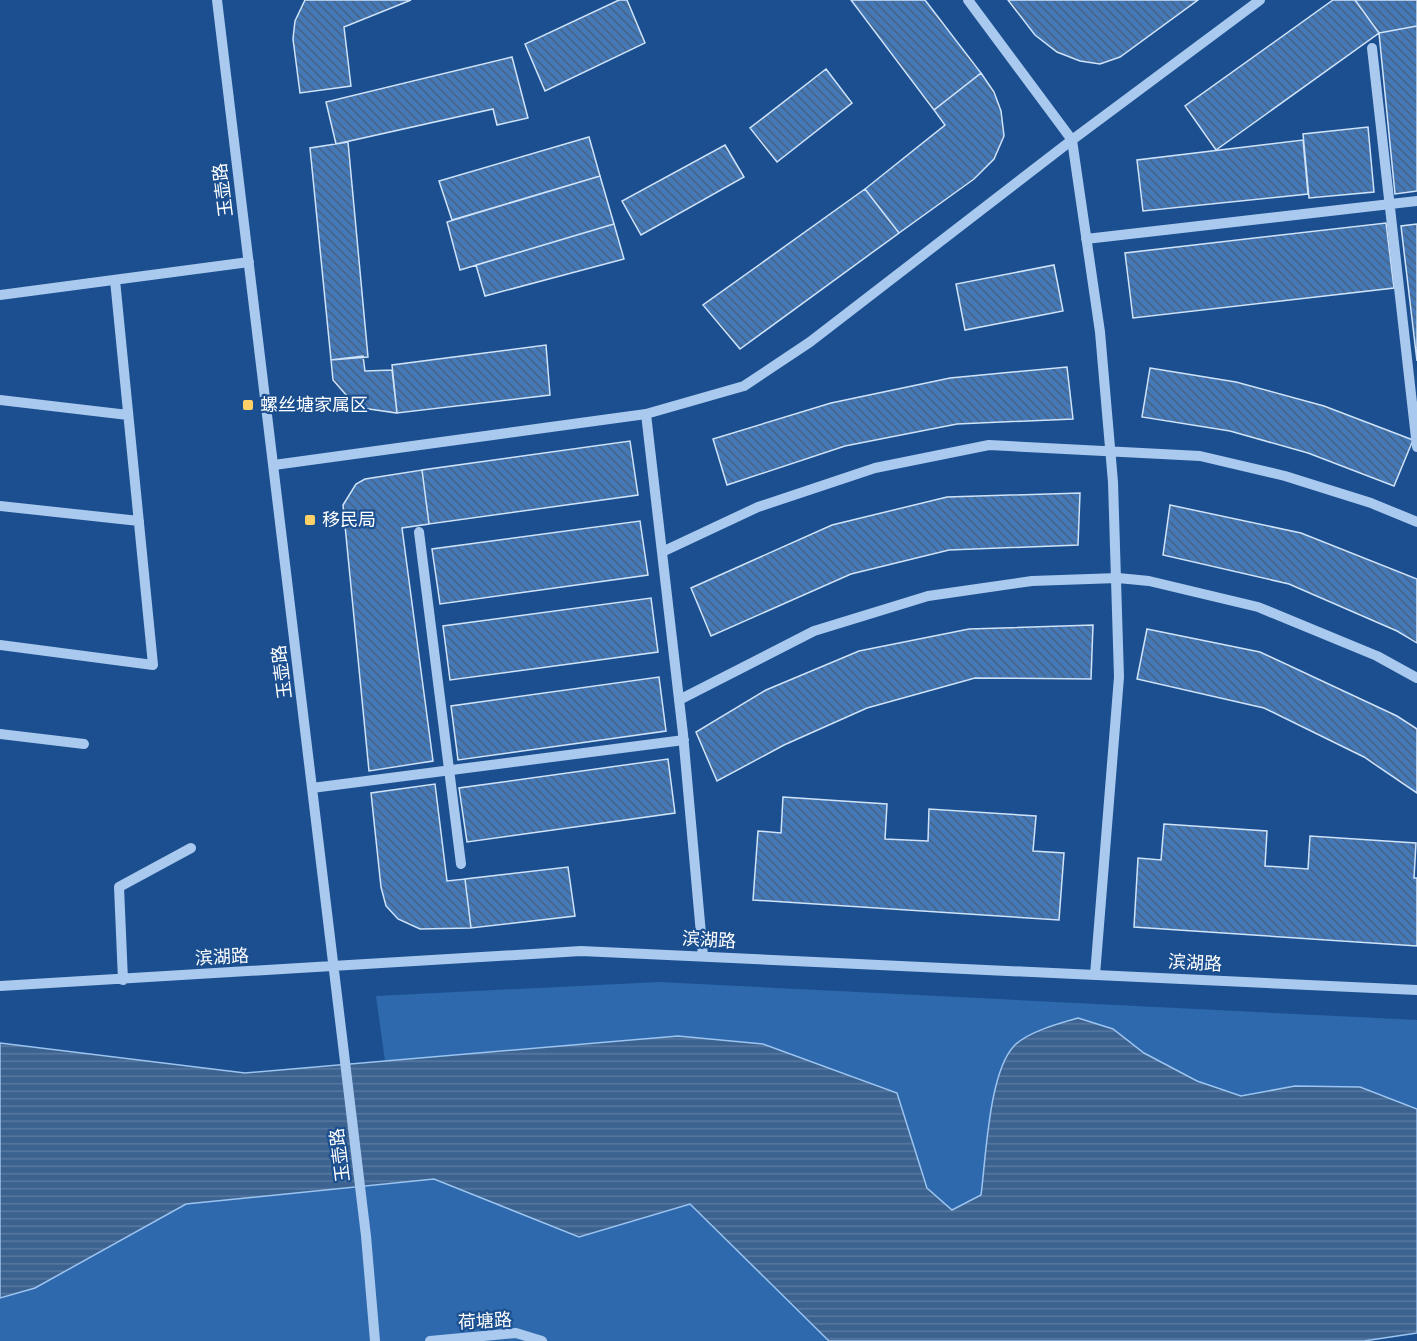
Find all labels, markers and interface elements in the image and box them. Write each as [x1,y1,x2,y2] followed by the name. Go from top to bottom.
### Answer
[208,162,238,218] street label: 玉壶路
[260,393,368,417] place label: 螺丝塘家属区
[241,398,255,412] marker: 螺丝塘家属区
[322,508,376,532] place label: 移民局
[303,513,317,527] marker: 移民局
[267,644,297,700] street label: 玉壶路
[681,927,737,953] street label: 滨湖路
[194,944,250,970] street label: 滨湖路
[1167,950,1223,976] street label: 滨湖路
[325,1127,355,1183] street label: 玉壶路
[457,1308,513,1334] street label: 荷塘路

